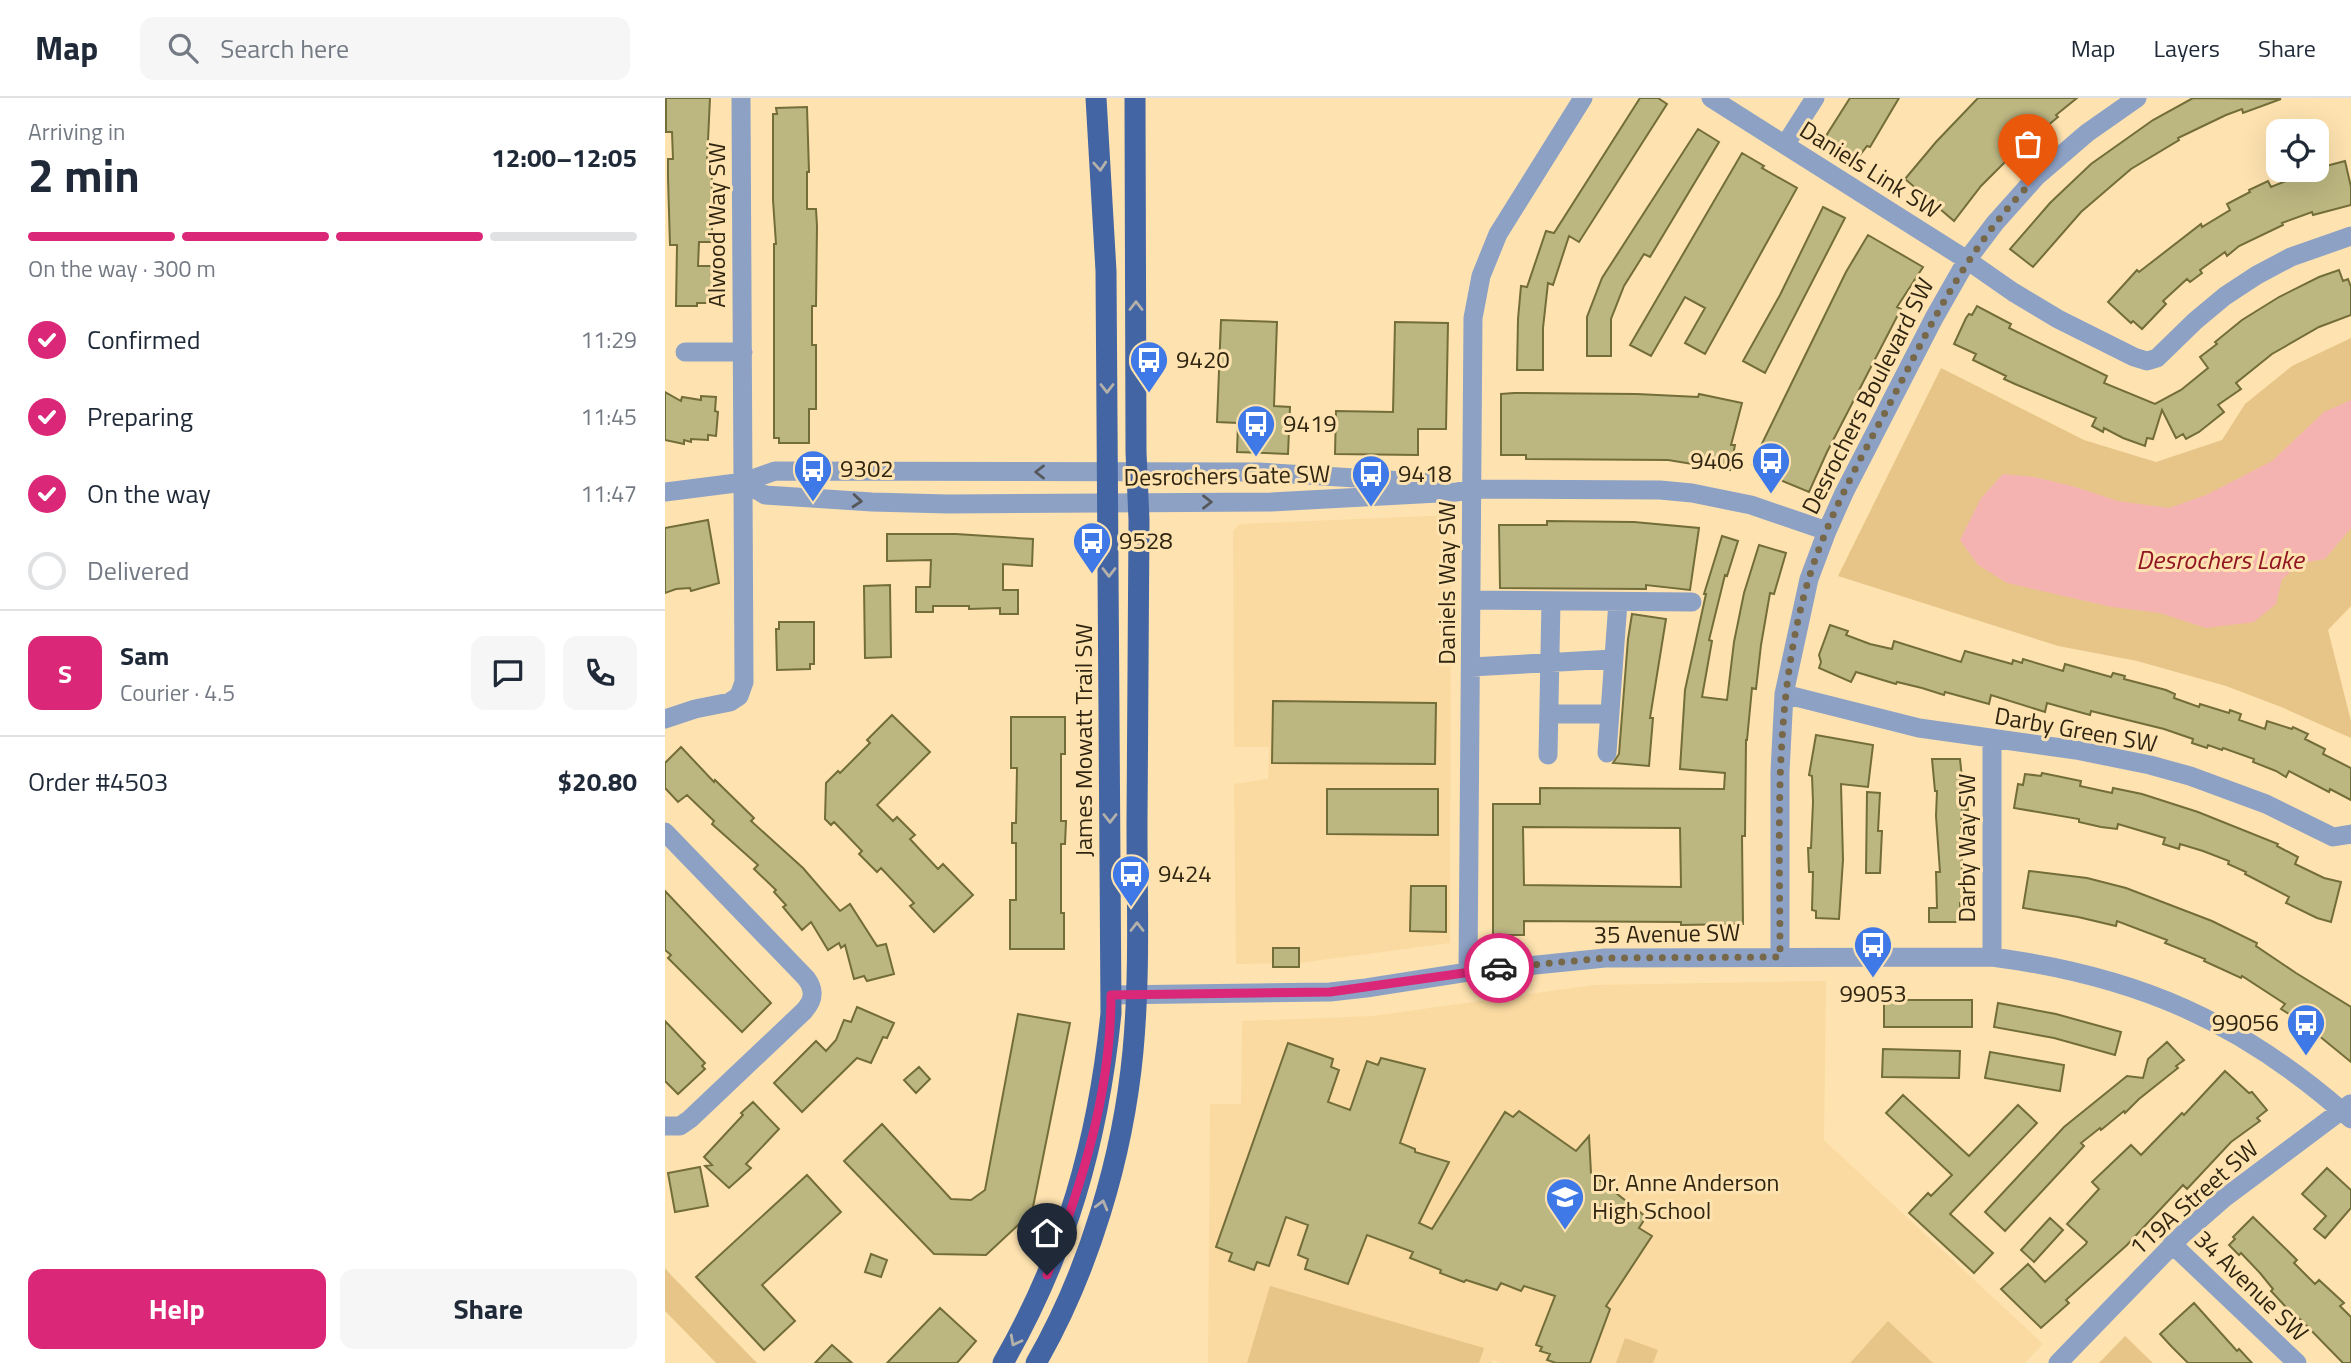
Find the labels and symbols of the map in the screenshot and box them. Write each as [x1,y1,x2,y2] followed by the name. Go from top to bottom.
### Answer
[1793,111,1948,227] street label: Daniels Link SW
[1998,114,2058,186] pin
[698,142,734,308] street label: Alwood Way SW
[1093,161,1108,172] one-way arrow
[1792,271,1942,520] street label: Desrochers Boulevard SW
[1128,300,1144,311] one-way arrow
[1128,339,1170,394] bus stop icon: 9420
[1176,341,1230,377] place label: 9420
[1099,383,1115,394] one-way arrow
[1235,403,1277,458] bus stop icon: 9419
[1283,405,1337,441] place label: 9419
[1750,440,1792,495] bus stop icon: 9406
[1690,442,1744,478] place label: 9406
[792,448,834,503] bus stop icon: 9302
[840,450,894,486] place label: 9302
[1350,453,1392,508] bus stop icon: 9418
[1123,455,1331,495] street label: Desrochers Gate SW
[1398,455,1452,491] place label: 9418
[1034,464,1045,480] one-way arrow
[852,493,863,508] one-way arrow
[1202,495,1213,510] one-way arrow
[1428,501,1464,665] street label: Daniels Way SW
[1071,520,1113,575] bus stop icon: 9528
[1119,522,1173,558] place label: 9528
[2136,540,2306,579] water label: Desrochers Lake
[1101,567,1117,577] one-way arrow
[1065,623,1101,857] street label: James Mowatt Trail SW
[1992,697,2160,761] street label: Darby Green SW
[1948,773,1984,923] street label: Darby Way SW
[1102,813,1118,824] one-way arrow
[1110,853,1152,908] bus stop icon: 9424
[1158,855,1212,891] place label: 9424
[1593,914,1741,952] street label: 35 Avenue SW
[1129,921,1145,931] one-way arrow
[1852,924,1894,979] bus stop icon: 99053
[1464,933,1534,1003] courier
[1839,975,1907,1011] place label: 99053
[2285,1002,2327,1057] bus stop icon: 99056
[2212,1004,2279,1040] place label: 99056
[2121,1131,2266,1264] street label: 119A Street SW
[1592,1164,1779,1228] place label: Dr. Anne Anderson High School
[1544,1176,1586,1231] school or university icon: Dr. Anne Anderson High School
[1093,1199,1108,1211] one-way arrow
[1017,1203,1077,1275] pin
[2186,1221,2317,1349] street label: 34 Avenue SW
[1010,1334,1023,1346] one-way arrow

